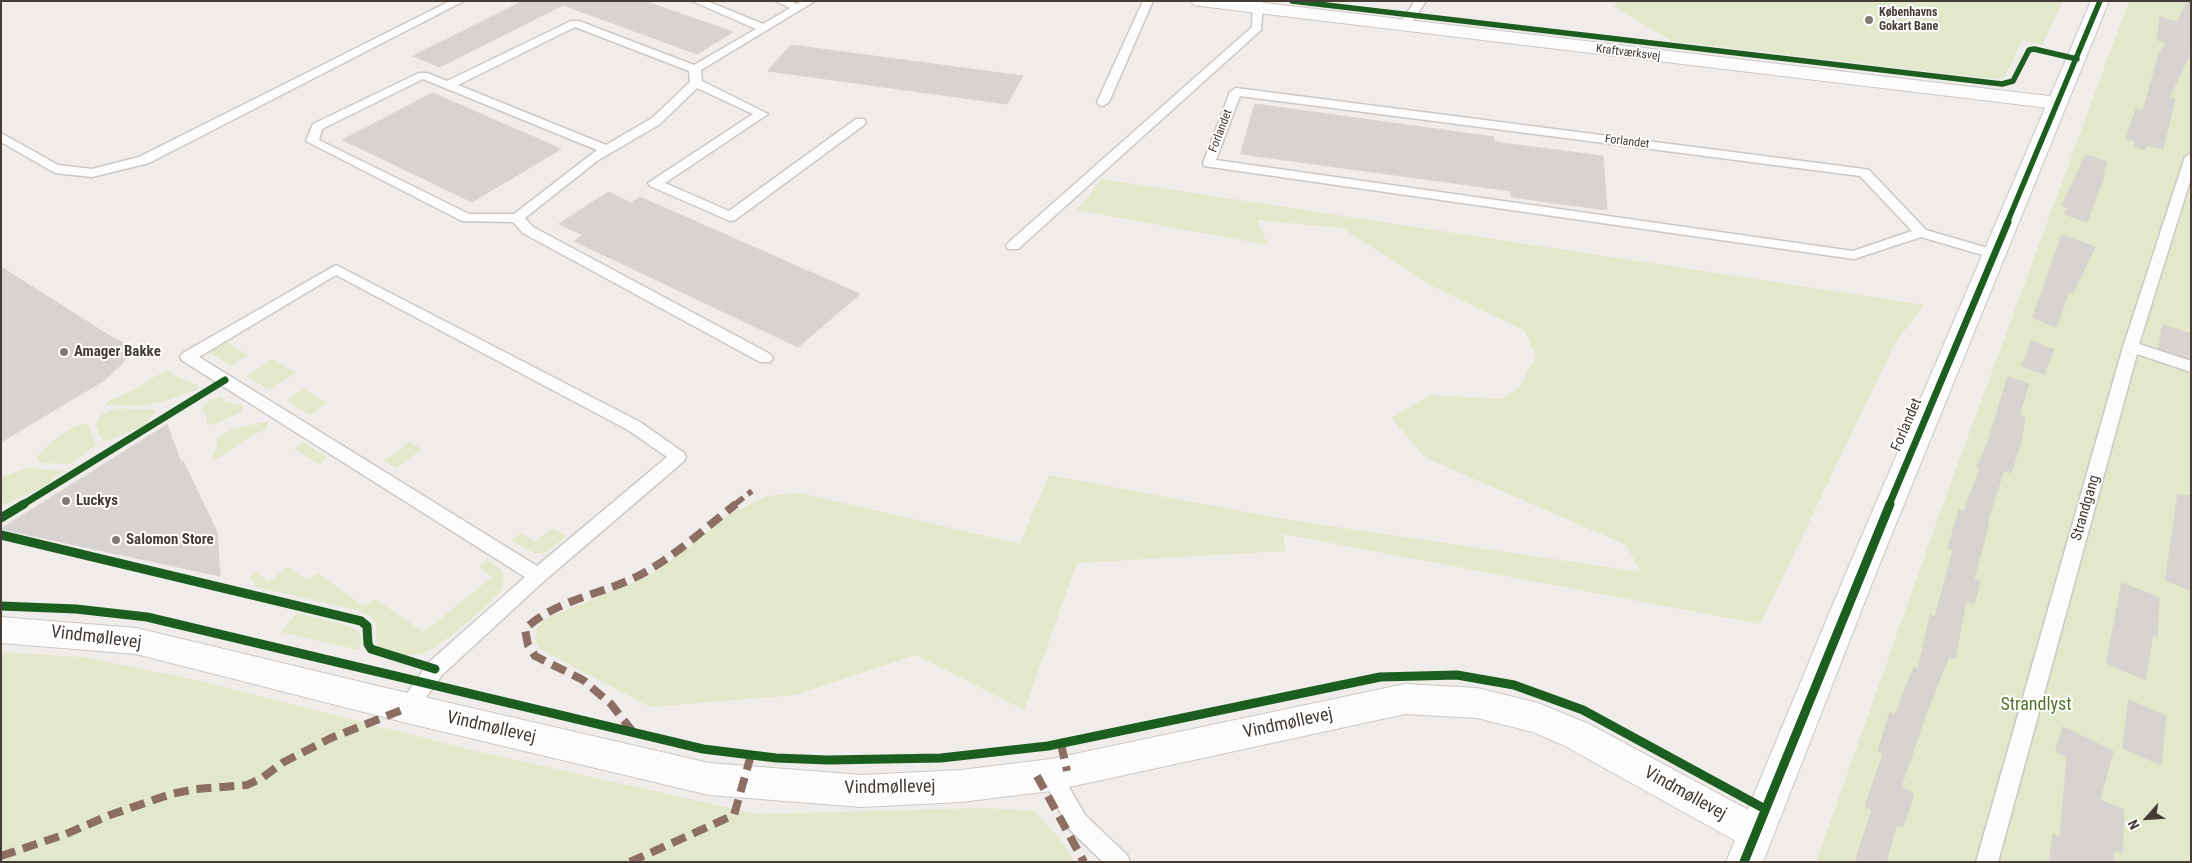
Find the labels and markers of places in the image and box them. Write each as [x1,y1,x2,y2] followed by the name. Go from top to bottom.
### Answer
[1879,6,1938,34] place label: Københavns Gokart Bane
[1863,14,1875,26] marker: Københavns Gokart Bane
[74,343,161,361] place label: Amager Bakke
[58,346,70,358] marker: Amager Bakke
[76,492,118,510] place label: Luckys
[60,495,72,507] marker: Luckys
[126,531,214,549] place label: Salomon Store
[110,534,122,546] marker: Salomon Store

